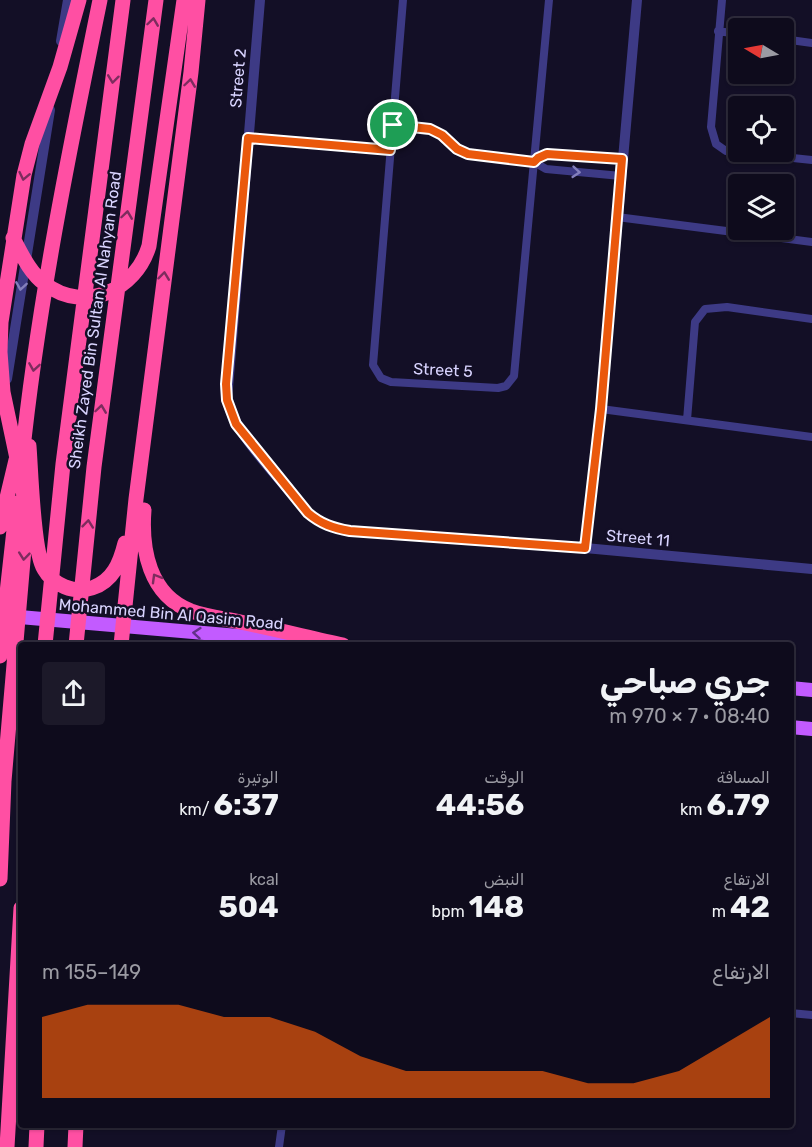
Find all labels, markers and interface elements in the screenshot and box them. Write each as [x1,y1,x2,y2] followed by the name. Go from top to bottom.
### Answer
[147,17,159,27] one-way arrow
[728,18,794,84] north arrow
[728,18,794,240] map controls
[226,47,250,109] street label: Street 2
[108,74,120,83] one-way arrow
[183,78,195,87] one-way arrow
[728,96,794,162] button: locate
[367,99,418,150] pin
[376,108,409,141] icon: arrive
[572,165,581,178] one-way arrow
[65,170,125,470] street label: Sheikh Zayed Bin Sultan Al Nahyan Road
[18,171,31,181] one-way arrow
[728,174,794,240] button: layers
[121,211,133,220] one-way arrow
[157,272,170,281] one-way arrow
[16,281,28,290] one-way arrow
[413,359,473,381] street label: Street 5
[28,363,40,372] one-way arrow
[95,404,107,413] one-way arrow
[81,520,94,529] one-way arrow
[605,526,671,550] street label: Street 11
[18,551,31,560] one-way arrow
[151,574,163,584] one-way arrow
[58,595,284,633] street label: Mohammed Bin Al Qasim Road
[192,627,201,640] one-way arrow
[42,662,105,725] button: share
[600,662,770,701] text: جري صباحي
[609,704,770,728] text: 08:40 · 7 × 970 m
[237,768,279,787] text: الوتيرة
[484,768,524,787] text: الوقت
[717,768,770,787] text: المسافة
[213,787,279,823] text: 6:37
[436,787,524,823] text: 44:56
[706,787,770,823] text: 6.79
[179,800,213,819] text: /km
[680,800,706,819] text: km
[249,870,279,889] text: kcal
[484,870,524,889] text: النبض
[724,870,770,889] text: الارتفاع
[218,889,279,925] text: 504
[469,889,524,925] text: 148
[730,889,770,925] text: 42
[431,902,469,921] text: bpm
[712,902,730,921] text: m
[42,960,141,984] text: 149–155 m
[712,960,770,984] text: الارتفاع

